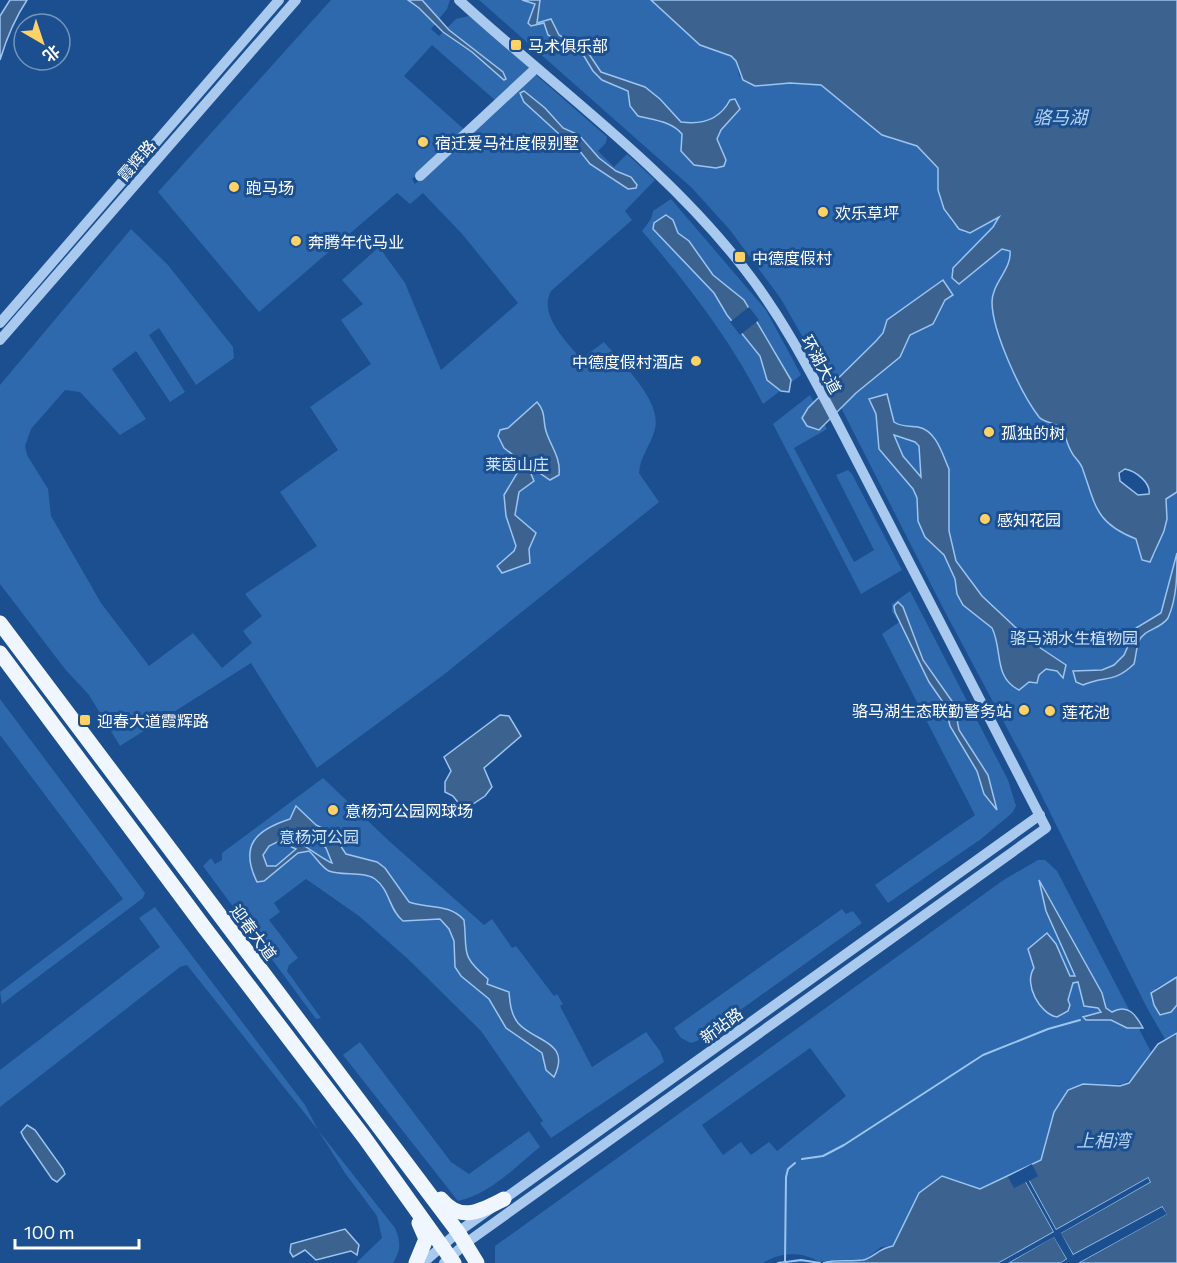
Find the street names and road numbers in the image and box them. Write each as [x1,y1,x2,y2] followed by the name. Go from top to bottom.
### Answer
[113,136,159,184] street label: 霞辉路
[798,331,846,397] street label: 环湖大道
[227,901,281,963] street label: 迎春大道
[696,1003,746,1047] street label: 新站路

